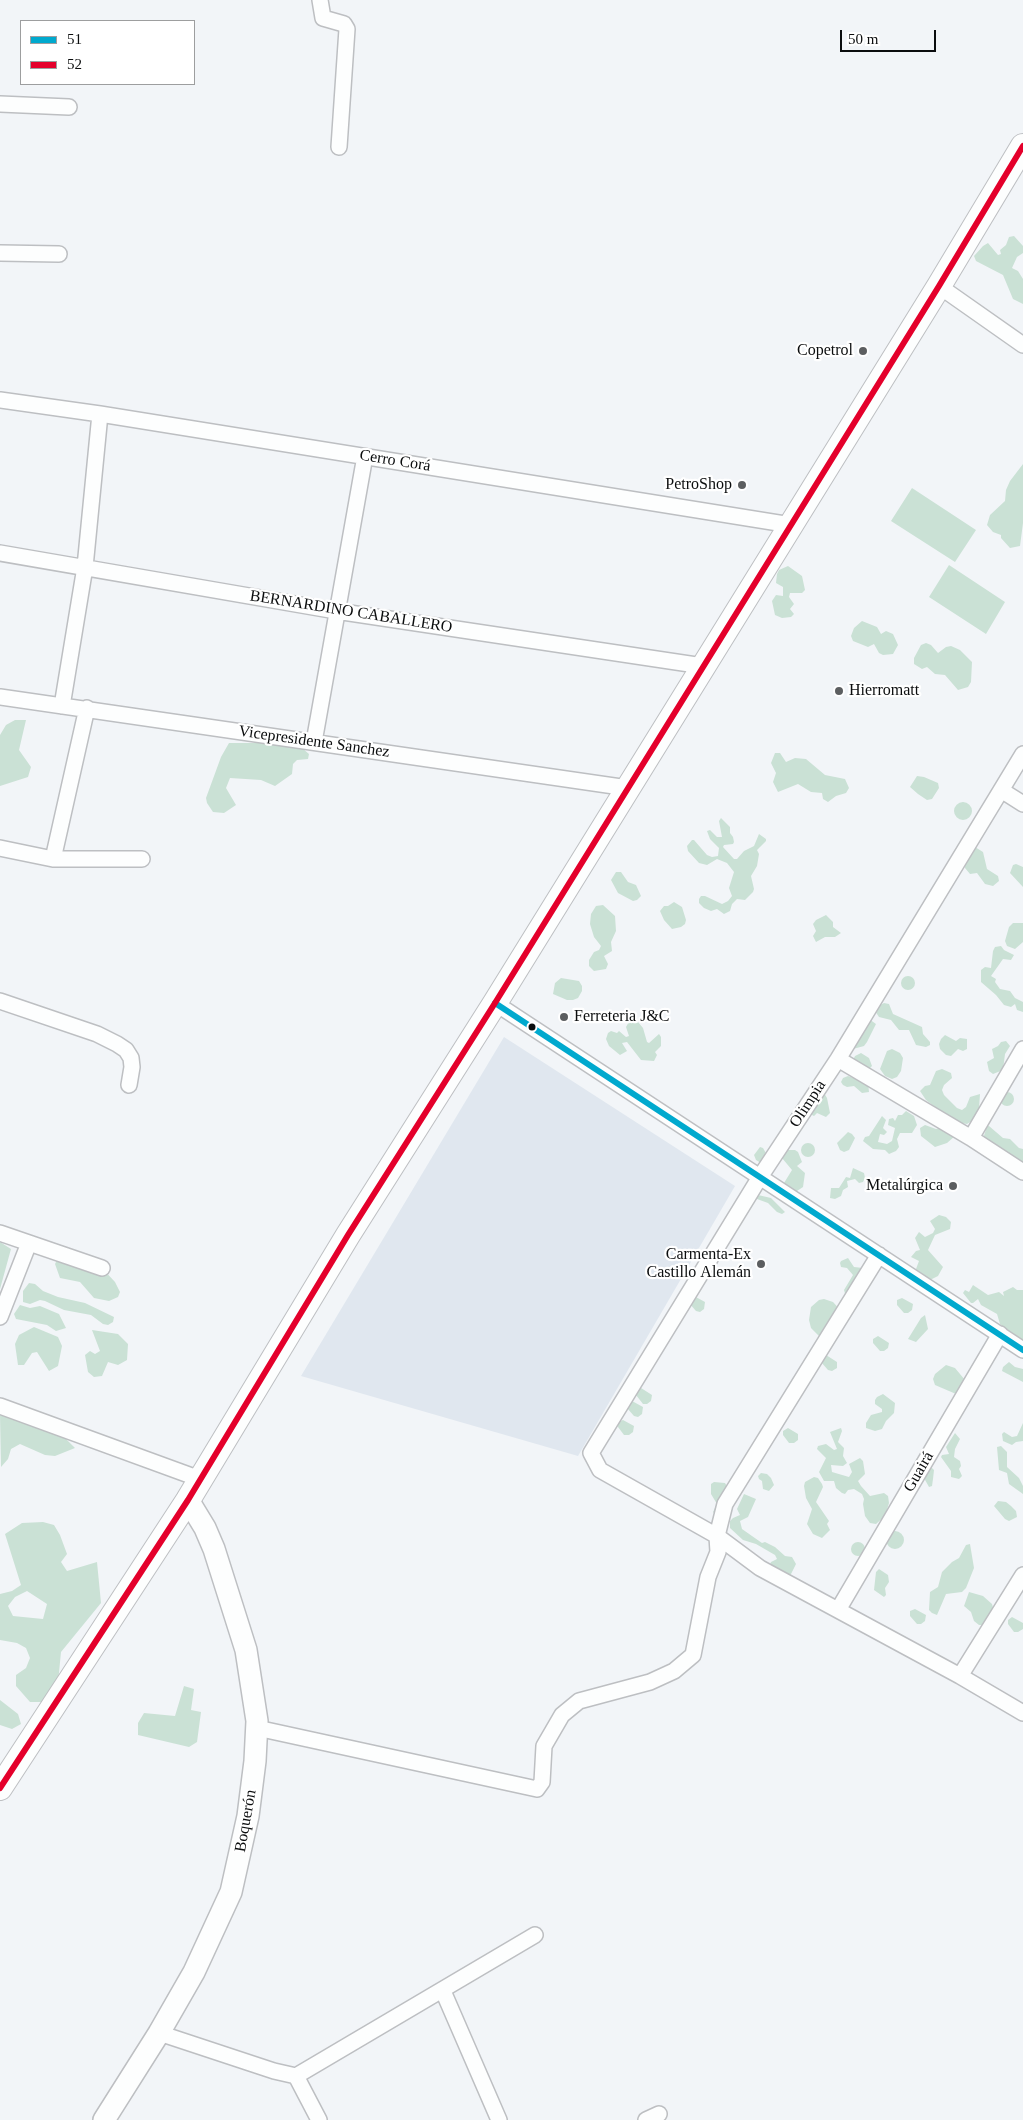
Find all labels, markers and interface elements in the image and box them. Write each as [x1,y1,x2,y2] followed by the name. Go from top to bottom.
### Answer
[20,20,195,85] legend
[843,20,939,52] scale bar
[67,31,82,47] text: 51
[848,31,878,47] text: 50 m
[67,56,82,72] text: 52
[797,341,853,361] place label: Copetrol
[857,345,869,357] marker: Copetrol
[358,446,432,476] street label: Cerro Corá
[665,475,732,495] place label: PetroShop
[736,479,748,491] marker: PetroShop
[248,586,454,638] street label: BERNARDINO CABALLERO
[849,681,919,701] place label: Hierromatt
[833,685,845,697] marker: Hierromatt
[237,722,391,762] street label: Vicepresidente Sanchez
[574,1007,670,1027] place label: Ferreteria J&C
[558,1011,570,1023] marker: Ferreteria J&C
[527,1022,537,1032] unlabelled marker
[786,1077,830,1131] street label: Olimpia
[866,1176,943,1196] place label: Metalúrgica
[947,1180,959,1192] marker: Metalúrgica
[647,1245,751,1283] place label: Carmenta-Ex Castillo Alemán
[755,1258,767,1270] marker: Carmenta-Ex Castillo Alemán
[900,1448,938,1496] street label: Guairá
[231,1788,261,1854] street label: Boquerón

